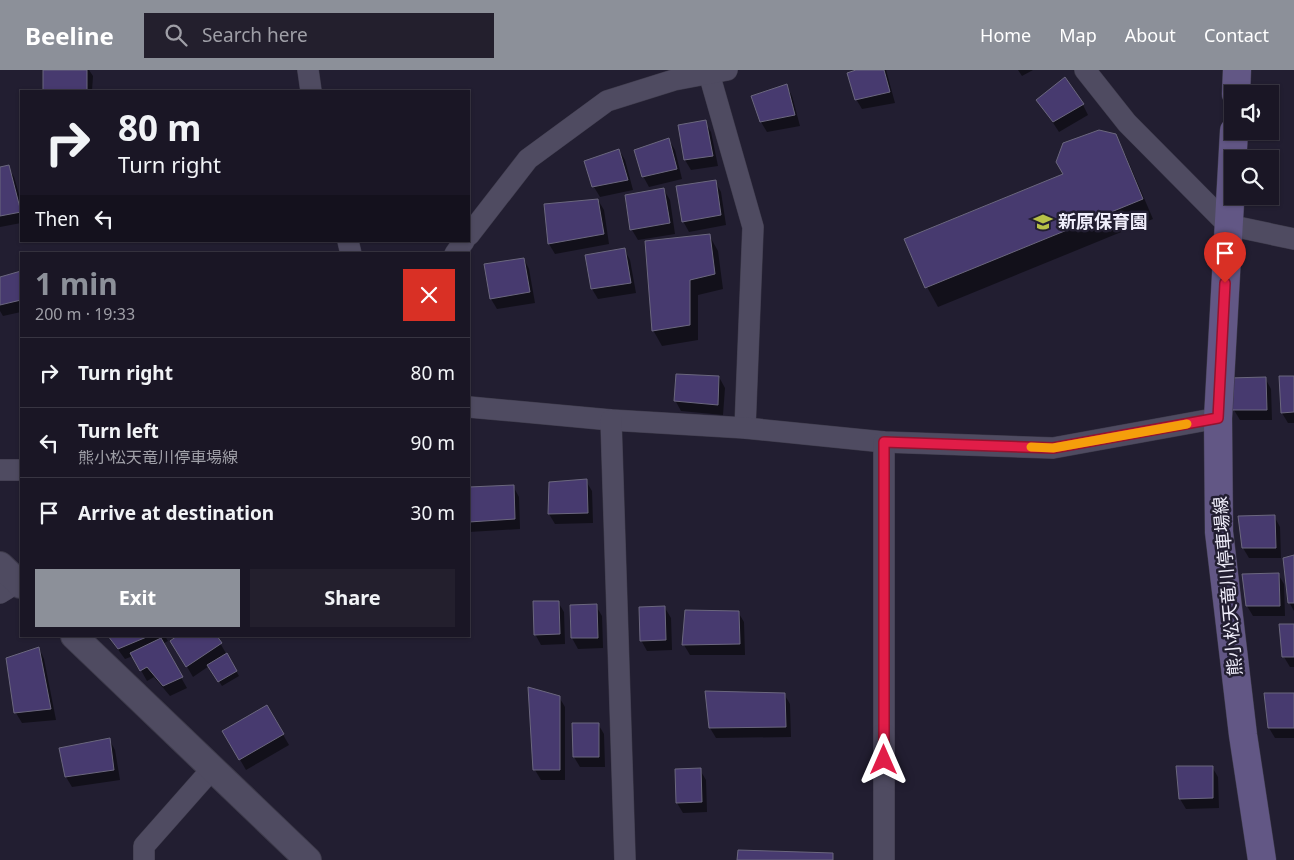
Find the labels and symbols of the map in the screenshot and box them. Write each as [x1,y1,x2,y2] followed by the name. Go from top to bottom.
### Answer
[1058,209,1148,233] place label: 新原保育園
[1032,211,1054,233] school or university icon: 新原保育園
[1204,232,1246,283] pin
[1207,495,1247,677] street label: 熊小松天竜川停車場線
[857,733,909,785] position arrow

